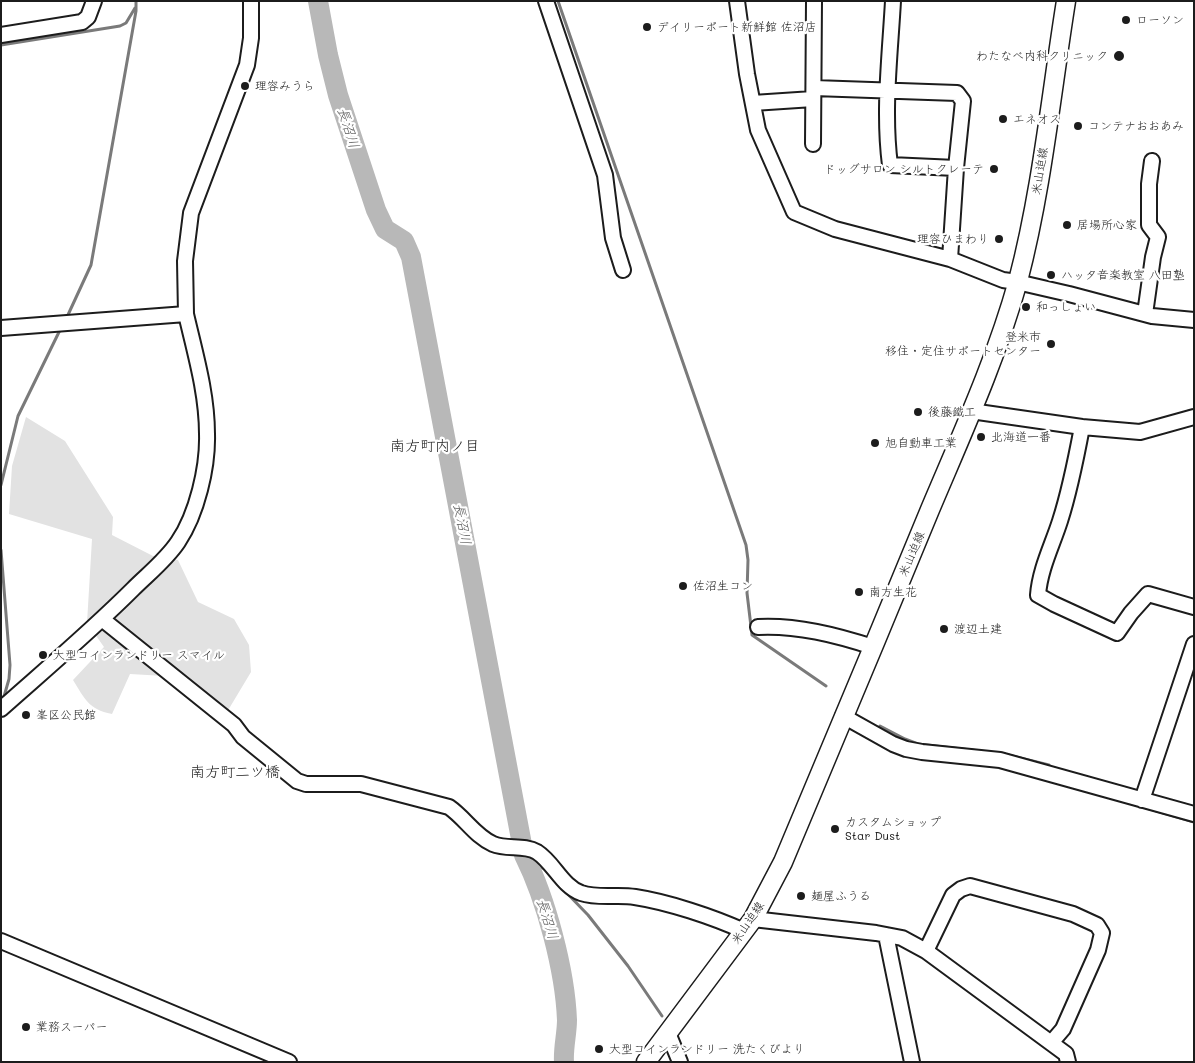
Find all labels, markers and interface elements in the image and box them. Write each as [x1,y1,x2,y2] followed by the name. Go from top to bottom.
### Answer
[1136,13,1184,27] place label: ローソン
[1120,14,1132,26] marker: ローソン
[657,20,817,34] place label: デイリーポート新鮮館 佐沼店
[641,21,653,33] marker: デイリーポート新鮮館 佐沼店
[976,49,1108,63] place label: わたなべ内科クリニック
[1112,49,1126,63] marker: わたなべ内科クリニック
[255,79,315,93] place label: 理容みうら
[239,80,251,92] marker: 理容みうら
[334,105,362,151] water label: 長沼川
[1013,112,1061,126] place label: エネオス
[997,113,1009,125] marker: エネオス
[1088,119,1184,133] place label: コンテナおおあみ
[1072,120,1084,132] marker: コンテナおおあみ
[1029,146,1051,196] street label: 米山迫線
[824,162,984,176] place label: ドッグサロン シルトクレーテ
[988,163,1000,175] marker: ドッグサロン シルトクレーテ
[1077,218,1137,232] place label: 居場所心家
[1061,219,1073,231] marker: 居場所心家
[917,232,989,246] place label: 理容ひまわり
[993,233,1005,245] marker: 理容ひまわり
[1061,268,1185,282] place label: ハッタ音楽教室 八田塾
[1045,269,1057,281] marker: ハッタ音楽教室 八田塾
[1036,300,1096,314] place label: 和っしょい
[1020,301,1032,313] marker: 和っしょい
[885,330,1041,358] place label: 登米市 移住・定住サポートセンター
[1045,338,1057,350] marker: 登米市 移住・定住サポートセンター
[928,405,976,419] place label: 後藤鐵工
[912,406,924,418] marker: 後藤鐵工
[991,430,1051,444] place label: 北海道一番
[975,431,987,443] marker: 北海道一番
[885,436,957,450] place label: 旭自動車工業
[390,437,480,455] district label: 南方町内ノ目
[869,437,881,449] marker: 旭自動車工業
[450,502,474,546] water label: 長沼川
[896,529,928,579] street label: 米山迫線
[693,579,753,593] place label: 佐沼生コン
[677,580,689,592] marker: 佐沼生コン
[869,585,917,599] place label: 南方生花
[853,586,865,598] marker: 南方生花
[954,622,1002,636] place label: 渡辺土建
[938,623,950,635] marker: 渡辺土建
[53,648,225,662] place label: 大型コインランドリー スマイル
[37,649,49,661] marker: 大型コインランドリー スマイル
[36,708,96,722] place label: 峯区公民館
[20,709,32,721] marker: 峯区公民館
[190,763,280,781] district label: 南方町二ツ橋
[845,815,941,843] place label: カスタムショップ Star Dust
[829,823,841,835] marker: カスタムショップ Star Dust
[811,889,871,903] place label: 麺屋ふうる
[795,890,807,902] marker: 麺屋ふうる
[533,896,561,942] water label: 長沼川
[729,899,767,947] street label: 米山迫線
[36,1020,108,1034] place label: 業務スーパー
[20,1021,32,1033] marker: 業務スーパー
[609,1042,805,1056] place label: 大型コインランドリー 洗たくびより
[593,1043,605,1055] marker: 大型コインランドリー 洗たくびより

